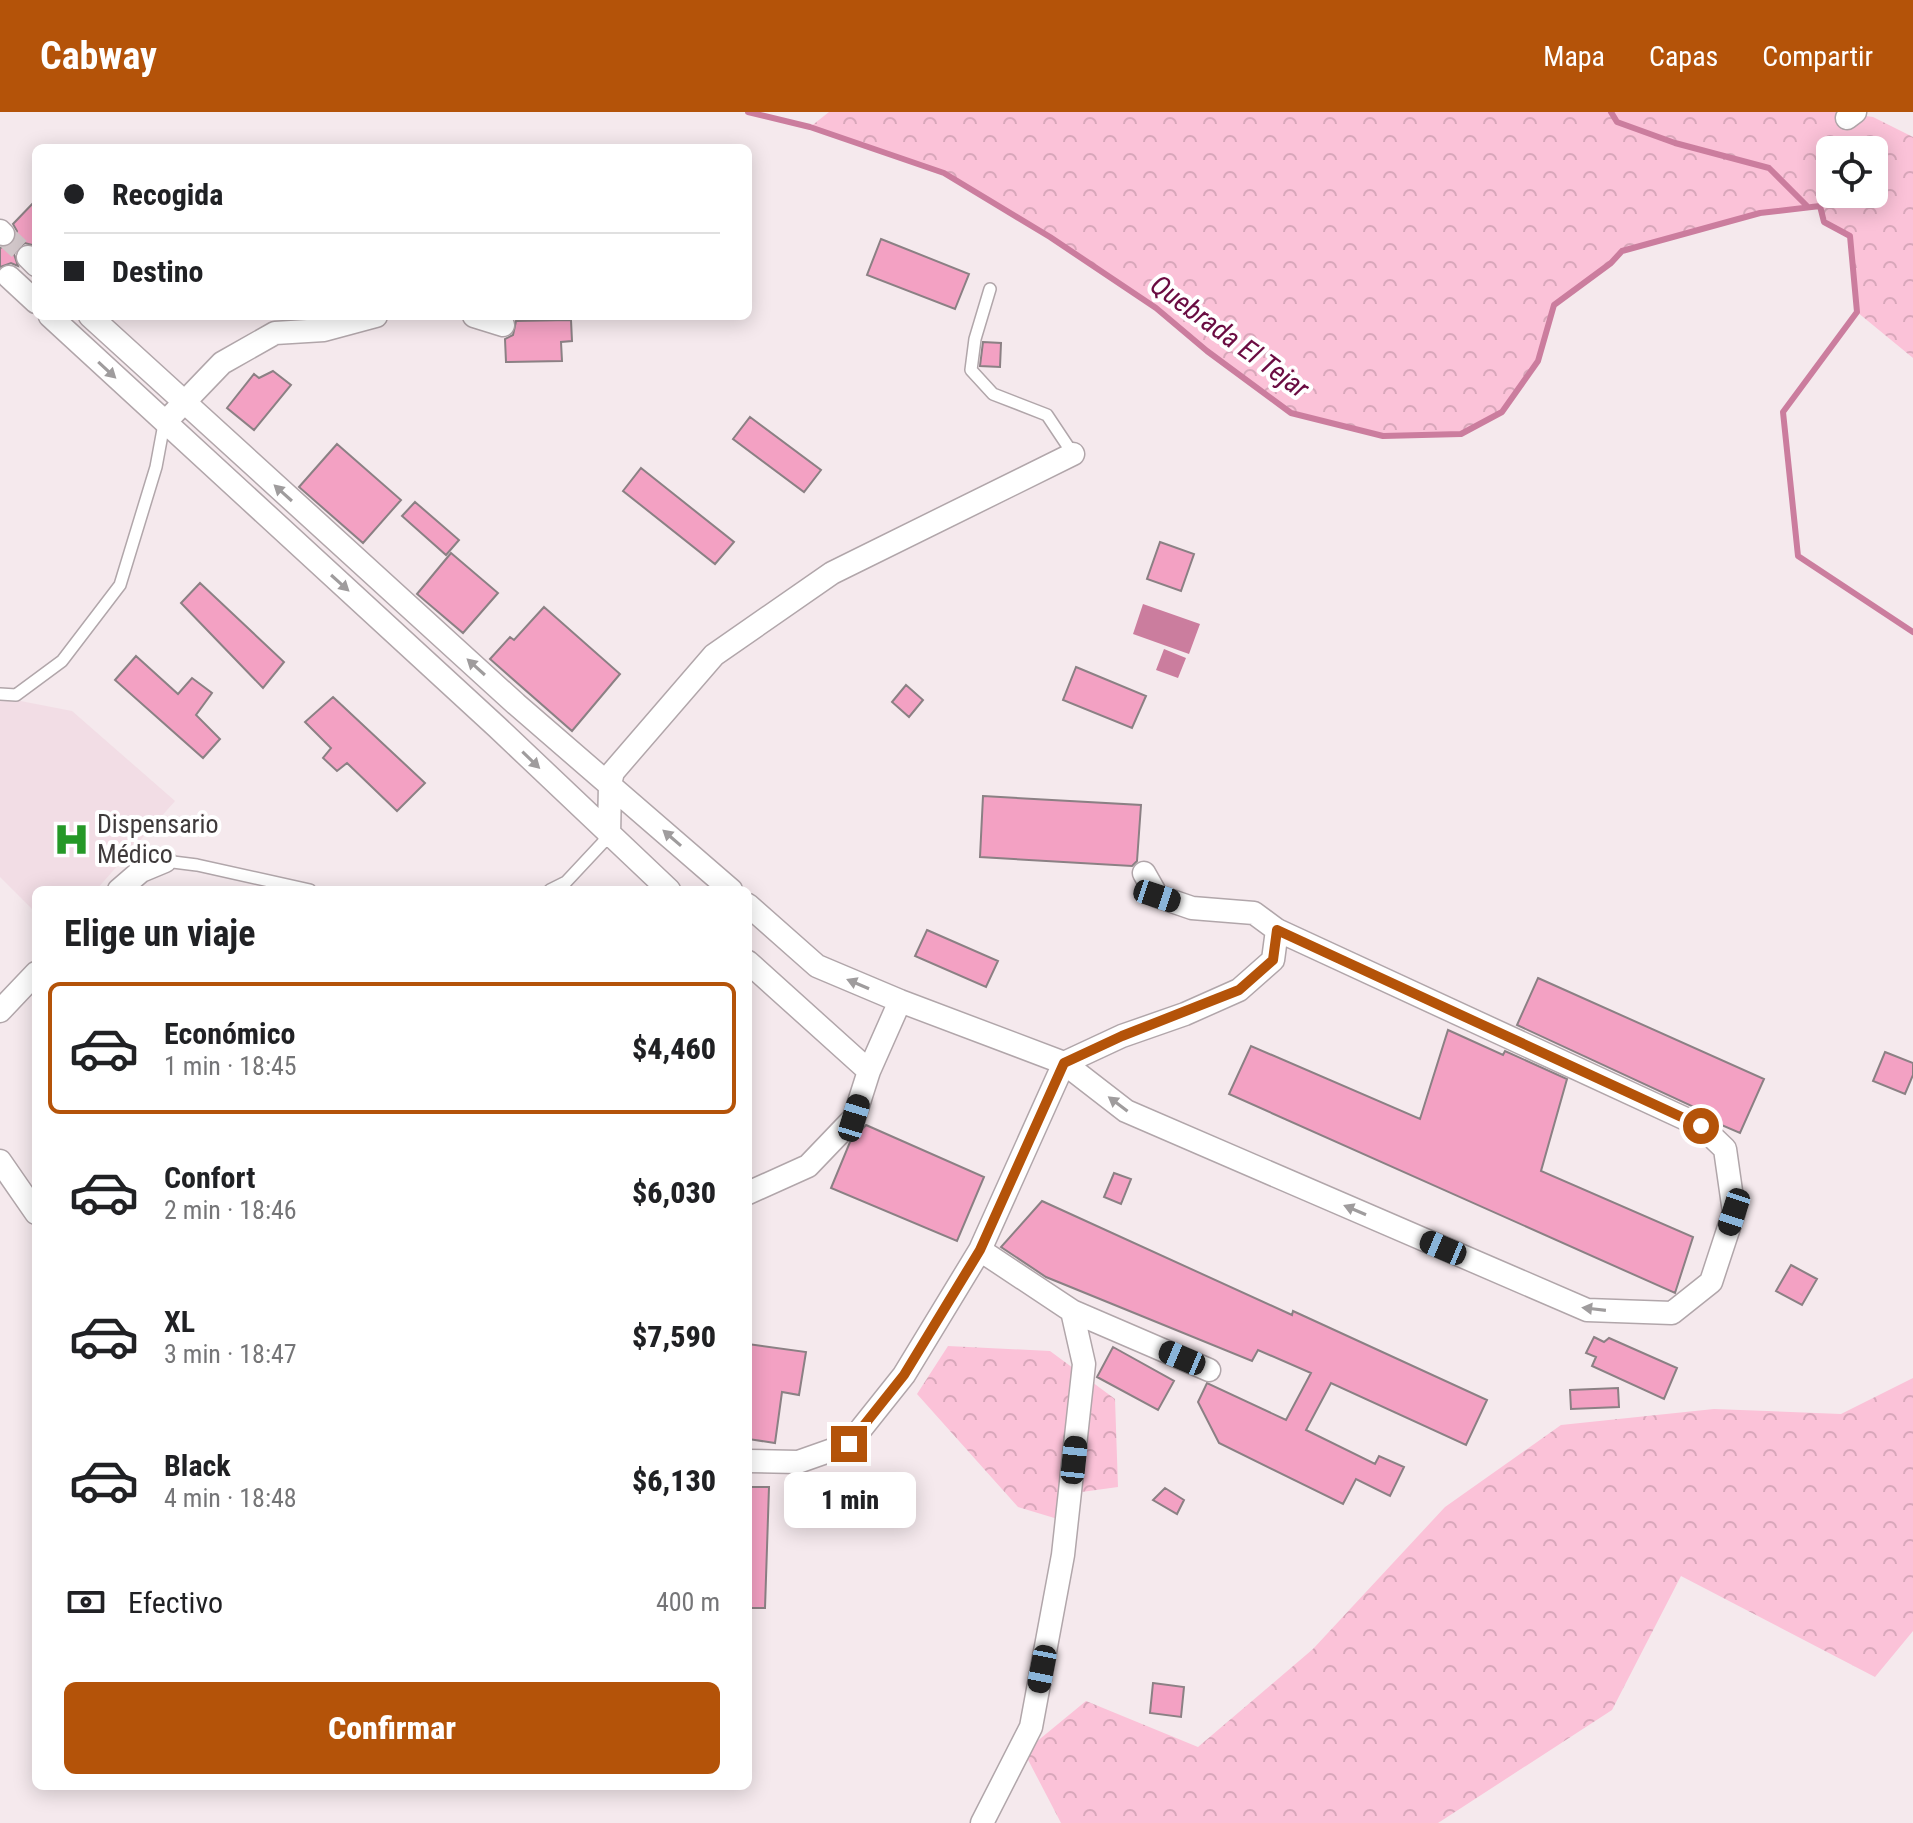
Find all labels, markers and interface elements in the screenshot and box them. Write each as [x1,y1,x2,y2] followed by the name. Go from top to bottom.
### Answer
[40,34,157,78] text: Cabway
[1543,40,1605,73] text: Mapa
[1649,40,1718,73] text: Capas
[1762,40,1873,73] text: Compartir
[1816,136,1888,208] map controls
[1816,136,1888,208] button: locate
[112,177,223,212] text: Recogida
[112,254,203,289] text: Destino
[1144,268,1316,405] water label: Quebrada El Tejar
[97,360,116,378] one-way arrow
[274,485,293,503] one-way arrow
[330,574,349,592] one-way arrow
[467,659,486,677] one-way arrow
[521,750,540,768] one-way arrow
[97,809,219,869] place label: Dispensario Médico
[52,820,90,858] hospital icon: Dispensario Médico
[662,830,681,848] one-way arrow
[1130,877,1184,915] car
[64,913,255,955] text: Elige un viaje
[846,977,870,990] one-way arrow
[68,1012,140,1084] icon: car
[164,1016,295,1051] text: Económico
[632,1031,716,1066] text: $4,460
[164,1051,297,1081] text: 1 min · 18:45
[836,1092,872,1144] car
[1107,1097,1128,1112] one-way arrow
[1683,1108,1719,1144] route start
[68,1156,140,1228] icon: car
[164,1160,255,1195] text: Confort
[632,1175,716,1210] text: $6,030
[1715,1185,1753,1239] car
[164,1195,297,1225] text: 2 min · 18:46
[1343,1203,1366,1216] one-way arrow
[1416,1228,1470,1268] car
[68,1300,140,1372] icon: car
[1581,1302,1606,1315] one-way arrow
[164,1304,195,1339] text: XL
[632,1319,716,1354] text: $7,590
[1155,1338,1209,1378] car
[164,1339,297,1369] text: 3 min · 18:47
[831,1426,867,1462] route end
[1060,1435,1088,1485] car
[68,1444,140,1516] icon: car
[164,1448,231,1483] text: Black
[632,1463,716,1498] text: $6,130
[783,1472,915,1528] callout: 1 min
[164,1483,297,1513] text: 4 min · 18:48
[821,1485,879,1515] text: 1 min
[64,1580,108,1624] icon: cash
[128,1585,223,1620] text: Efectivo
[656,1587,720,1617] text: 400 m
[1026,1643,1058,1695] car
[64,1682,720,1774] button: Confirmar

